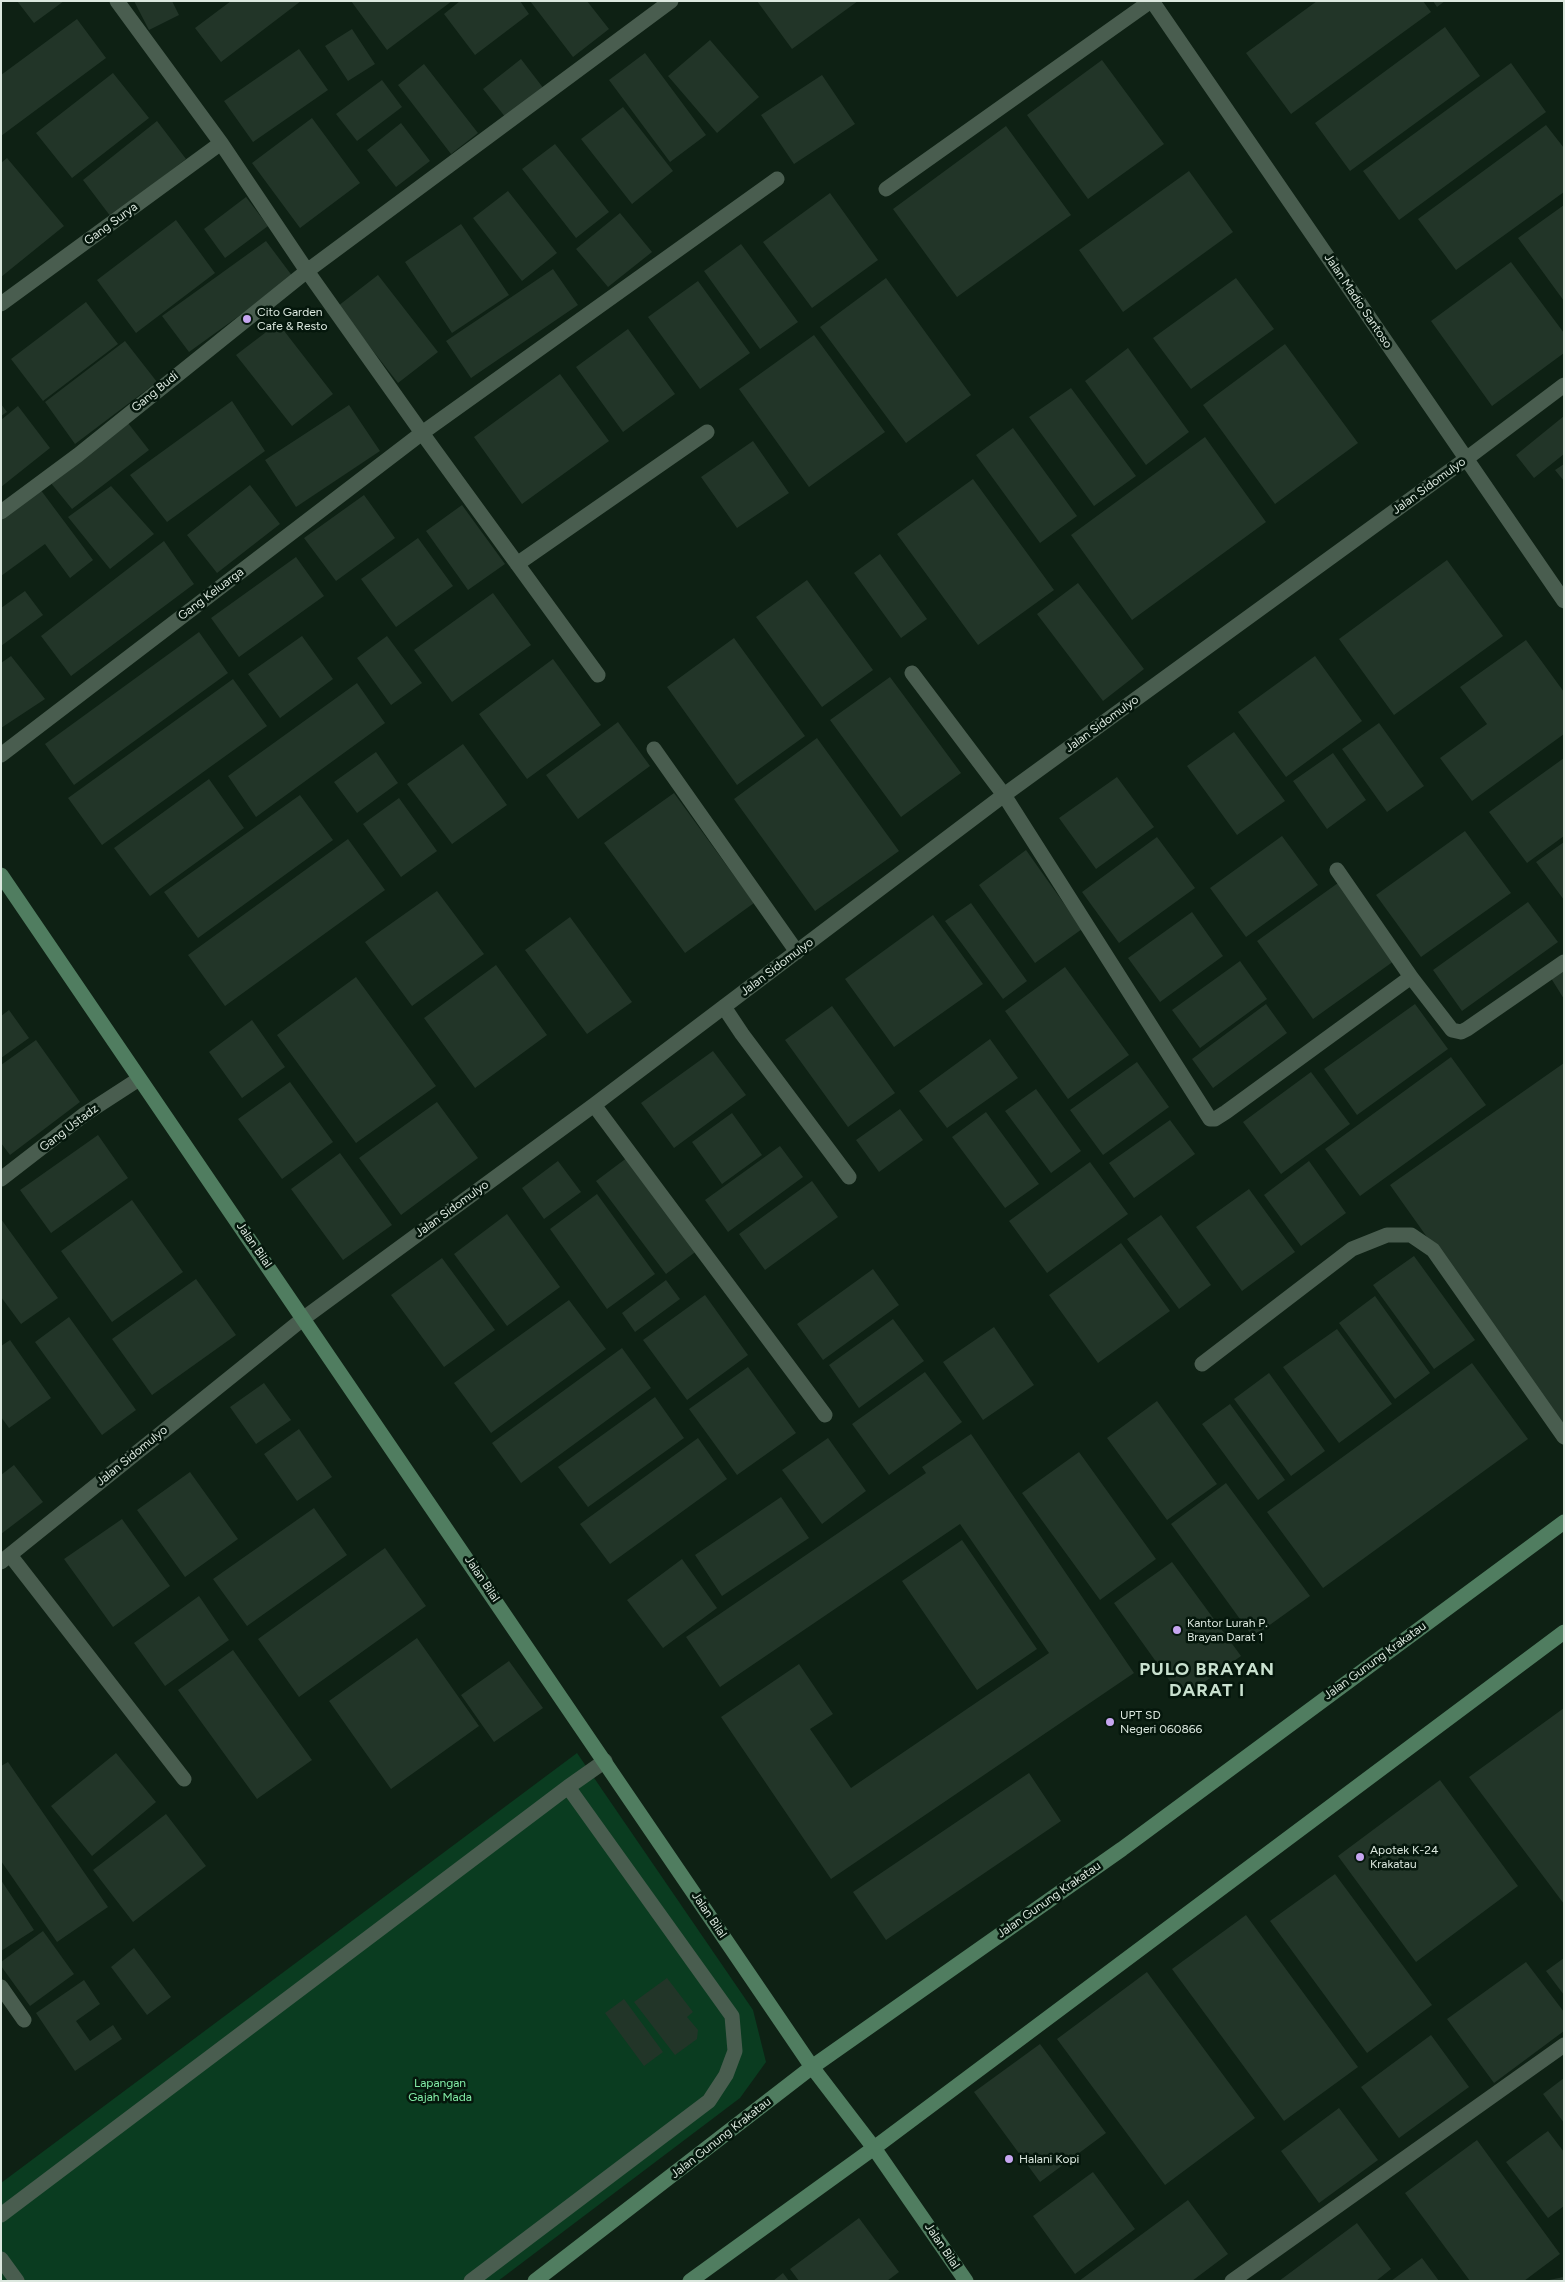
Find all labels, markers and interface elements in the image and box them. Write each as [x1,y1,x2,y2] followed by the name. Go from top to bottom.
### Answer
[82,200,140,248] street label: Gang Surya
[1321,251,1395,351] street label: Jalan Madio Santoso
[257,305,327,333] place label: Cito Garden Cafe & Resto
[241,313,253,325] marker: Cito Garden Cafe & Resto
[129,369,181,415] street label: Gang Budi
[1389,454,1469,518] street label: Jalan Sidomulyo
[175,565,247,623] street label: Gang Keluarga
[1062,692,1142,756] street label: Jalan Sidomulyo
[738,935,816,999] street label: Jalan Sidomulyo
[37,1101,101,1155] street label: Gang Ustadz
[412,1177,492,1241] street label: Jalan Sidomulyo
[233,1219,275,1271] street label: Jalan Bilal
[93,1423,171,1489] street label: Jalan Sidomulyo
[461,1553,503,1605] street label: Jalan Bilal
[1187,1616,1268,1644] place label: Kantor Lurah P. Brayan Darat 1
[1321,1619,1429,1703] street label: Jalan Gunung Krakatau
[1171,1624,1183,1636] marker: Kantor Lurah P. Brayan Darat 1
[1138,1659,1276,1702] district label: PULO BRAYAN DARAT I
[1120,1708,1202,1736] place label: UPT SD Negeri 060866
[1104,1716,1116,1728] marker: UPT SD Negeri 060866
[1370,1843,1439,1871] place label: Apotek K-24 Krakatau
[1354,1851,1366,1863] marker: Apotek K-24 Krakatau
[994,1859,1104,1941] street label: Jalan Gunung Krakatau
[688,1889,730,1941] street label: Jalan Bilal
[408,2076,472,2104] park label: Lapangan Gajah Mada
[668,2094,774,2182] street label: Jalan Gunung Krakatau
[1019,2152,1079,2166] place label: Halani Kopi
[1003,2153,1015,2165] marker: Halani Kopi
[921,2220,963,2272] street label: Jalan Bilal

